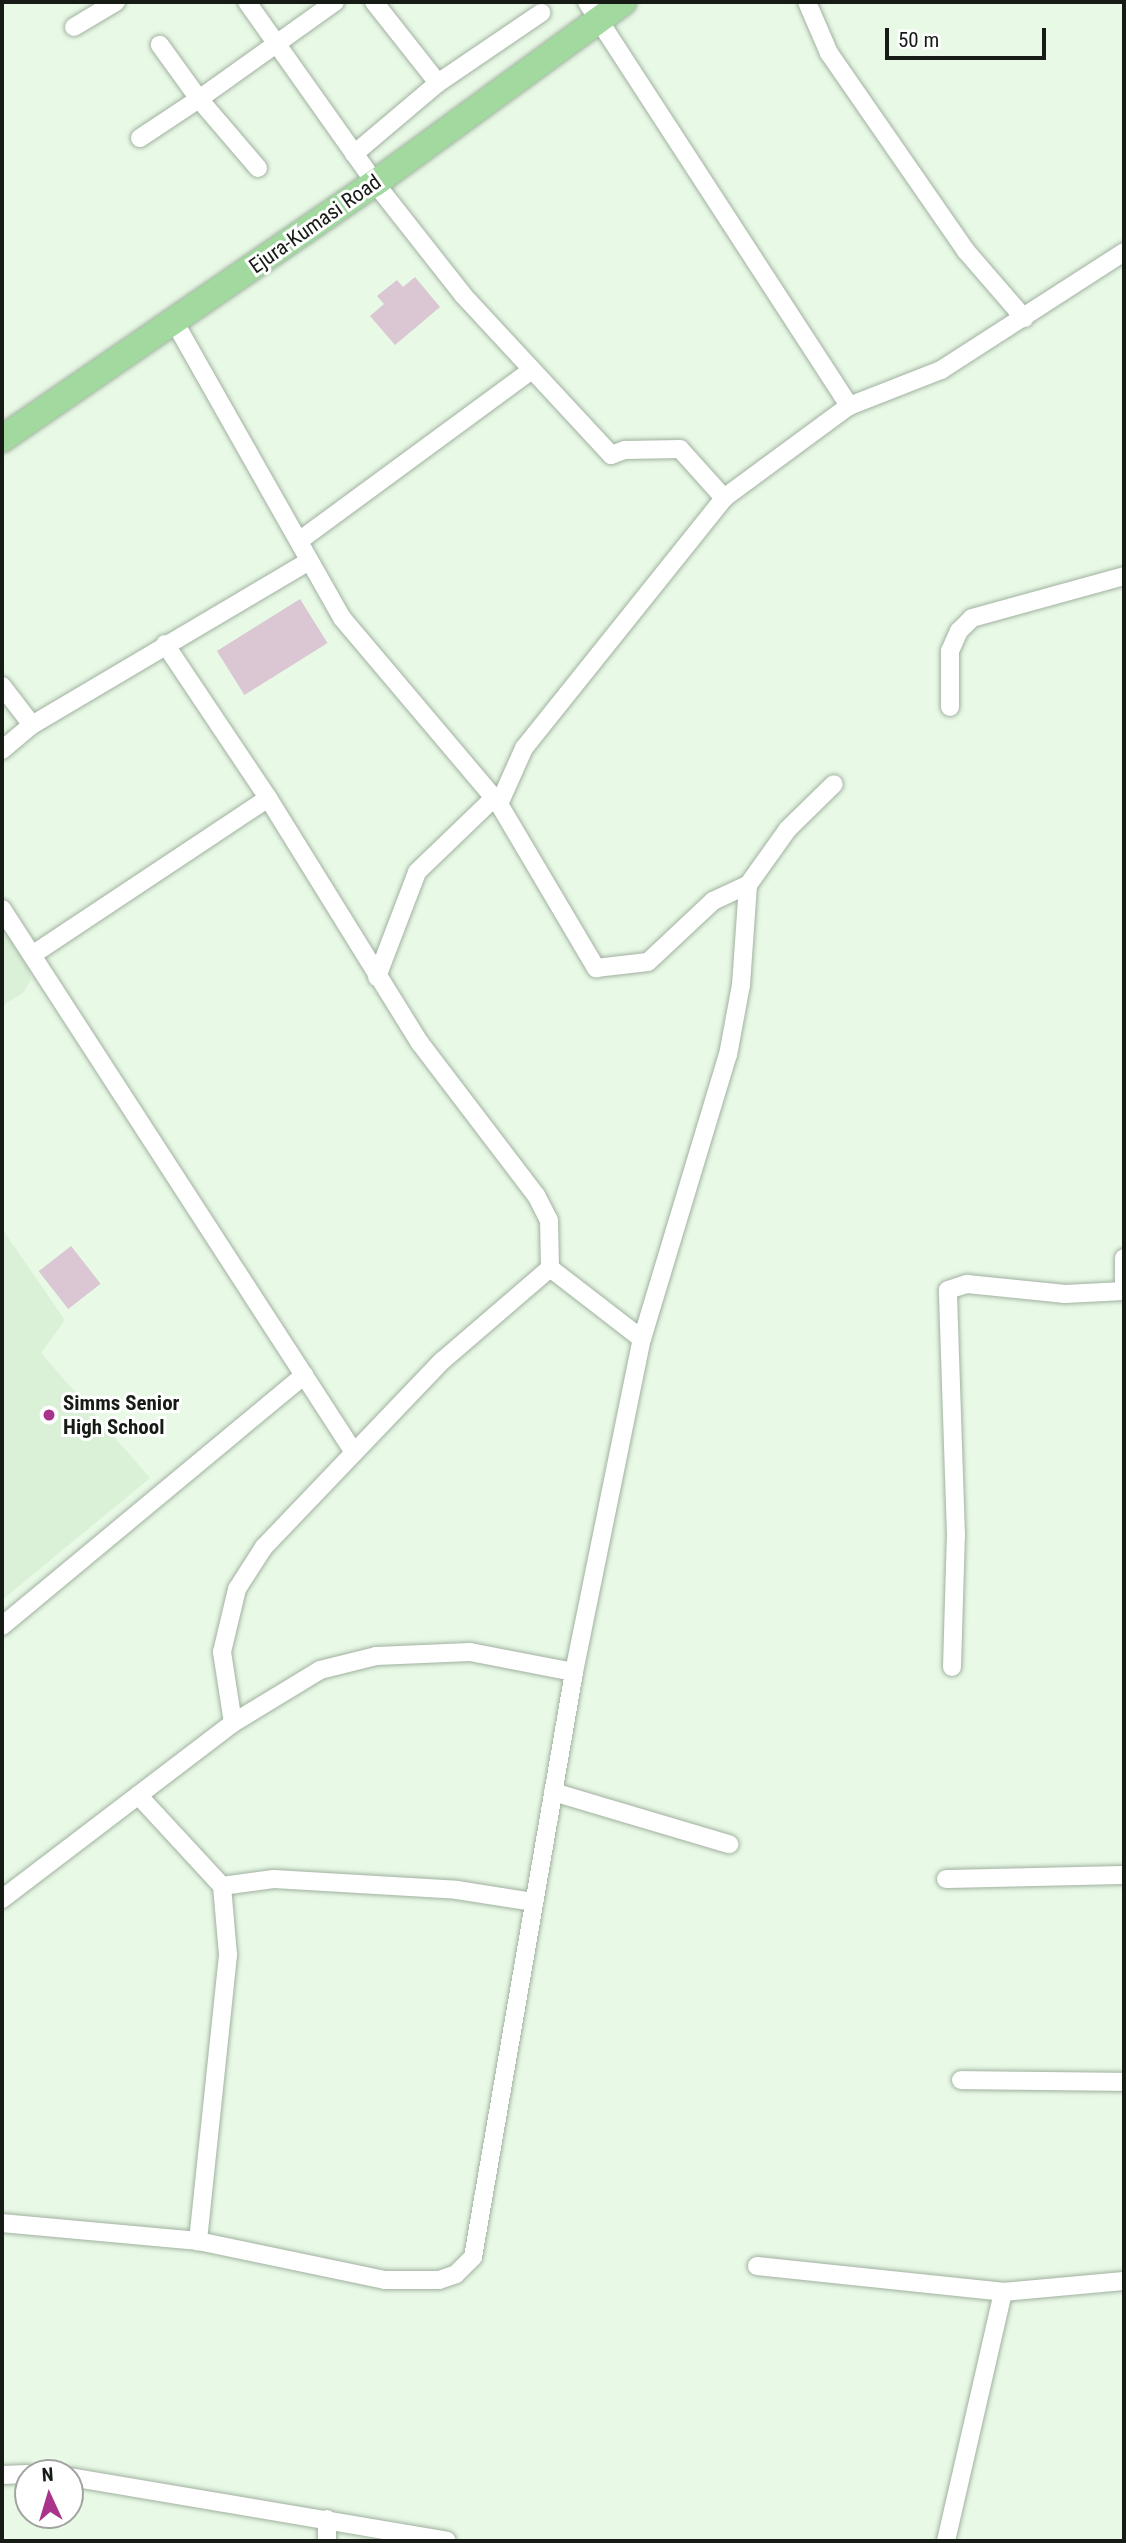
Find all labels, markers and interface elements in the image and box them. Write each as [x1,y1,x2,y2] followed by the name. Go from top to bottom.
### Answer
[888,14,1049,58] scale bar
[898,28,939,52] text: 50 m
[244,169,386,279] street label: Ejura-Kumasi Road
[63,1390,180,1440] place label: Simms Senior High School
[41,1407,57,1423] marker: Simms Senior High School
[14,2459,84,2529] north arrow
[41,2463,54,2486] text: N

